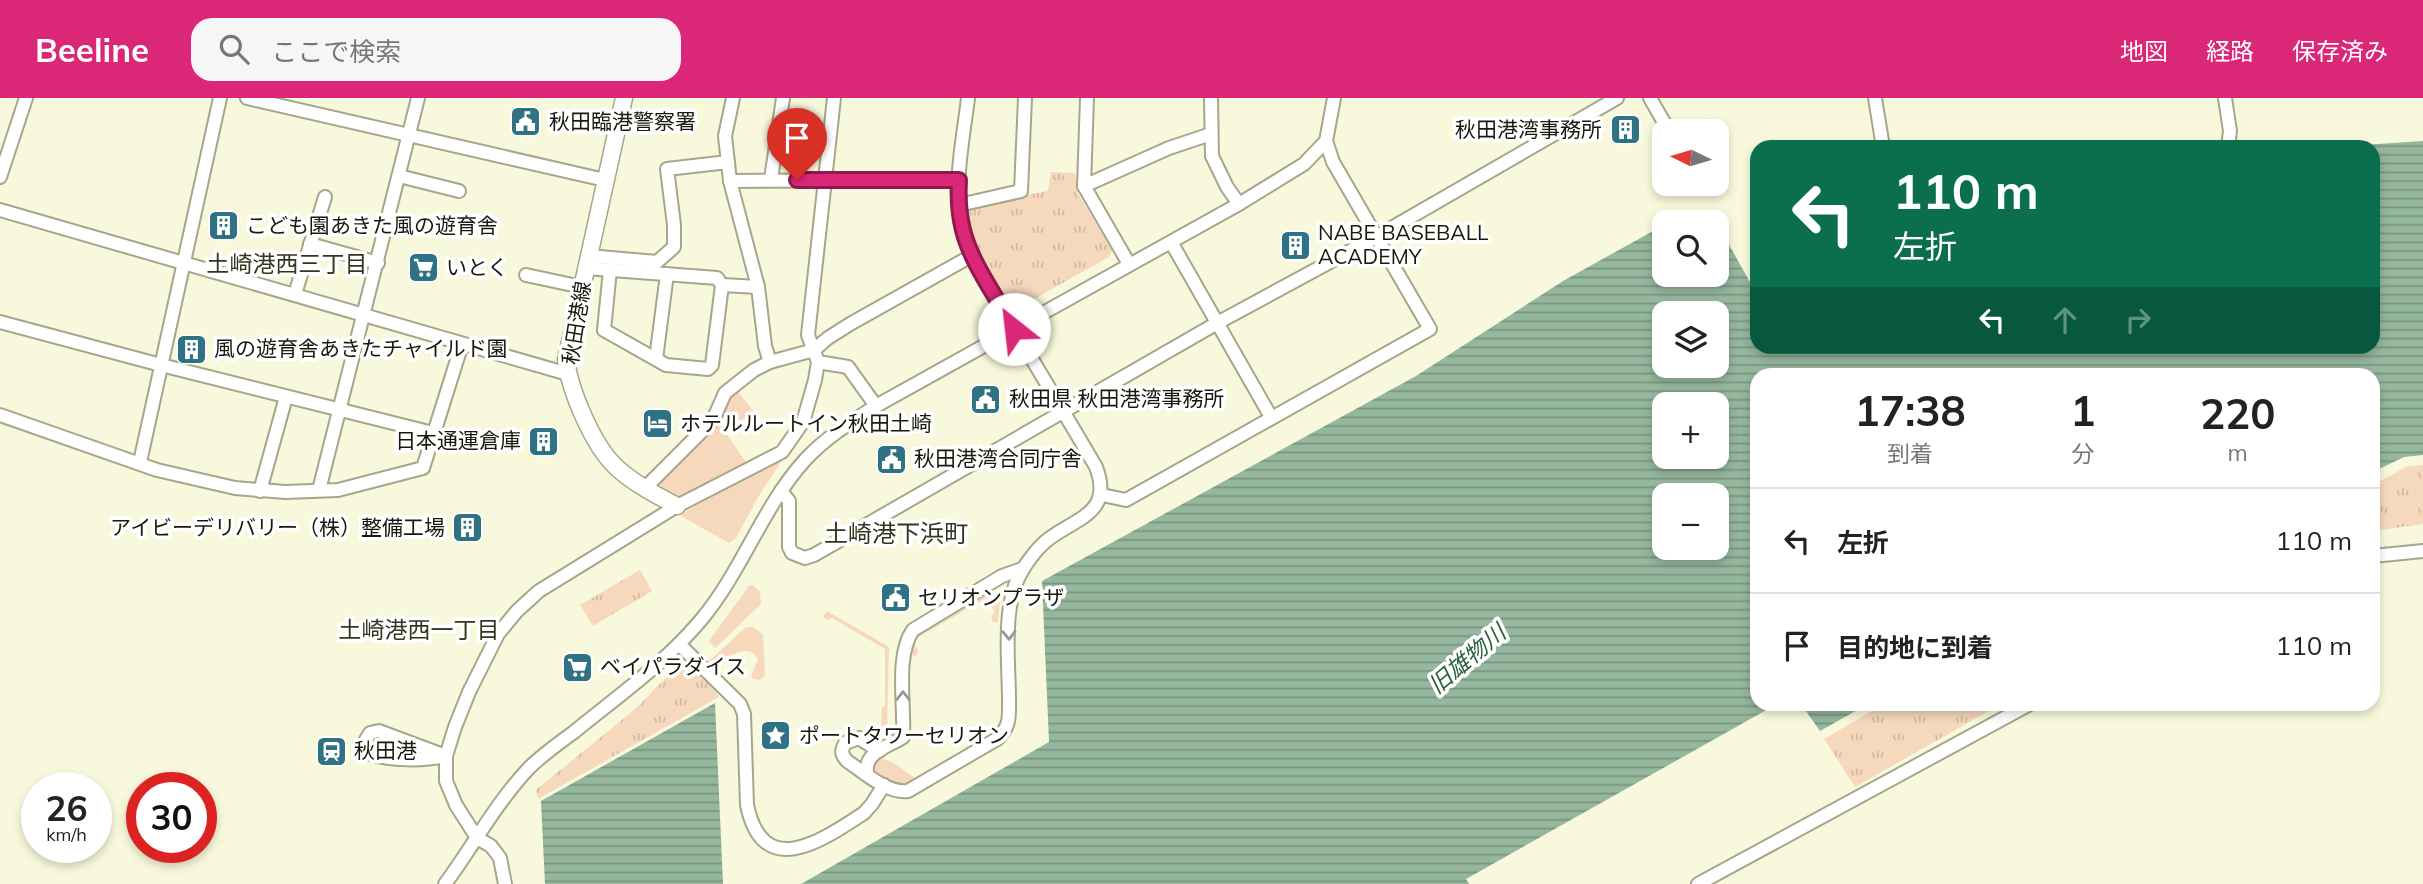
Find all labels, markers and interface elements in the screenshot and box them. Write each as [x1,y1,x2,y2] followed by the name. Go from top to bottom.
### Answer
[191,18,681,81] search box
[35,29,149,70] text: Beeline
[215,30,253,68] icon: search
[271,35,401,68] text: ここで検索
[2120,36,2168,66] text: 地図
[2206,36,2254,66] text: 経路
[2292,36,2388,66] text: 保存済み
[509,105,543,139] public building icon: 秋田臨港警察署
[549,108,696,134] place label: 秋田臨港警察署
[767,108,827,180] pin
[1608,113,1642,147] building icon: 秋田港湾事務所
[1455,116,1602,142] place label: 秋田港湾事務所
[778,119,816,157] icon: arrive
[1652,119,1729,196] north arrow
[1652,119,1729,560] map controls
[1893,160,2039,221] text: 110 m
[1778,168,1869,259] icon: left
[206,209,240,243] building icon: こども園あきた風の遊育舎
[1652,210,1729,287] button: search
[246,212,498,238] place label: こども園あきた風の遊育舎
[1318,219,1489,269] place label: NABE BASEBALL ACADEMY
[1893,226,1957,266] text: 左折
[1278,228,1312,262] building icon: NABE BASEBALL ACADEMY
[207,249,368,278] district label: 土崎港西三丁目
[406,251,440,285] supermarket icon: いとく
[446,254,508,280] place label: いとく
[557,279,595,366] street label: 秋田港線
[977,292,1051,366] position arrow
[1652,301,1729,378] button: layers
[1973,301,2011,339] icon: left
[2046,301,2084,339] icon: ahead
[2119,301,2157,339] icon: right
[174,332,208,366] building icon: 風の遊育舎あきたチャイルド園
[214,335,508,361] place label: 風の遊育舎あきたチャイルド園
[969,382,1003,416] public building icon: 秋田県 秋田港湾事務所
[1854,384,1966,437] text: 17:38
[2070,384,2095,437] text: 1
[1009,385,1224,411] place label: 秋田県 秋田港湾事務所
[2200,387,2275,440] text: 220
[1652,392,1729,469] button: +
[640,407,674,441] hotel icon: ホテルルートイン秋田土崎
[680,410,932,436] place label: ホテルルートイン秋田土崎
[527,424,561,458] building icon: 日本通運倉庫
[395,427,521,453] place label: 日本通運倉庫
[2228,438,2248,467] text: m
[1887,439,1933,468] text: 到着
[2071,439,2094,468] text: 分
[874,442,908,476] public building icon: 秋田港湾合同庁舎
[914,445,1082,471] place label: 秋田港湾合同庁舎
[1652,483,1729,560] button: −
[451,511,485,545] building icon: アイビーデリバリー（株）整備工場
[110,514,445,540] place label: アイビーデリバリー（株）整備工場
[824,518,968,548] district label: 土崎港下浜町
[1778,522,1816,560] icon: left
[2276,524,2352,557] text: 110 m
[1837,526,1889,559] text: 左折
[878,581,912,615] public building icon: セリオンプラザ
[918,584,1064,610] place label: セリオンプラザ
[339,615,500,644] district label: 土崎港西一丁目
[1422,616,1514,699] water label: 旧雄物川
[1778,627,1816,665] icon: arrive
[2276,629,2352,662] text: 110 m
[1001,630,1016,641] one-way arrow
[1837,631,1993,664] text: 目的地に到着
[560,650,594,684] supermarket icon: ベイパラダイス
[600,653,746,679] place label: ベイパラダイス
[895,691,911,701] one-way arrow
[759,719,793,753] place icon: ポートタワーセリオン
[799,722,1009,748] place label: ポートタワーセリオン
[314,734,348,768] station icon: 秋田港
[354,737,417,763] place label: 秋田港
[126,772,217,863] speed limit sign: 30
[45,786,88,830] text: 26
[46,823,87,846] text: km/h

